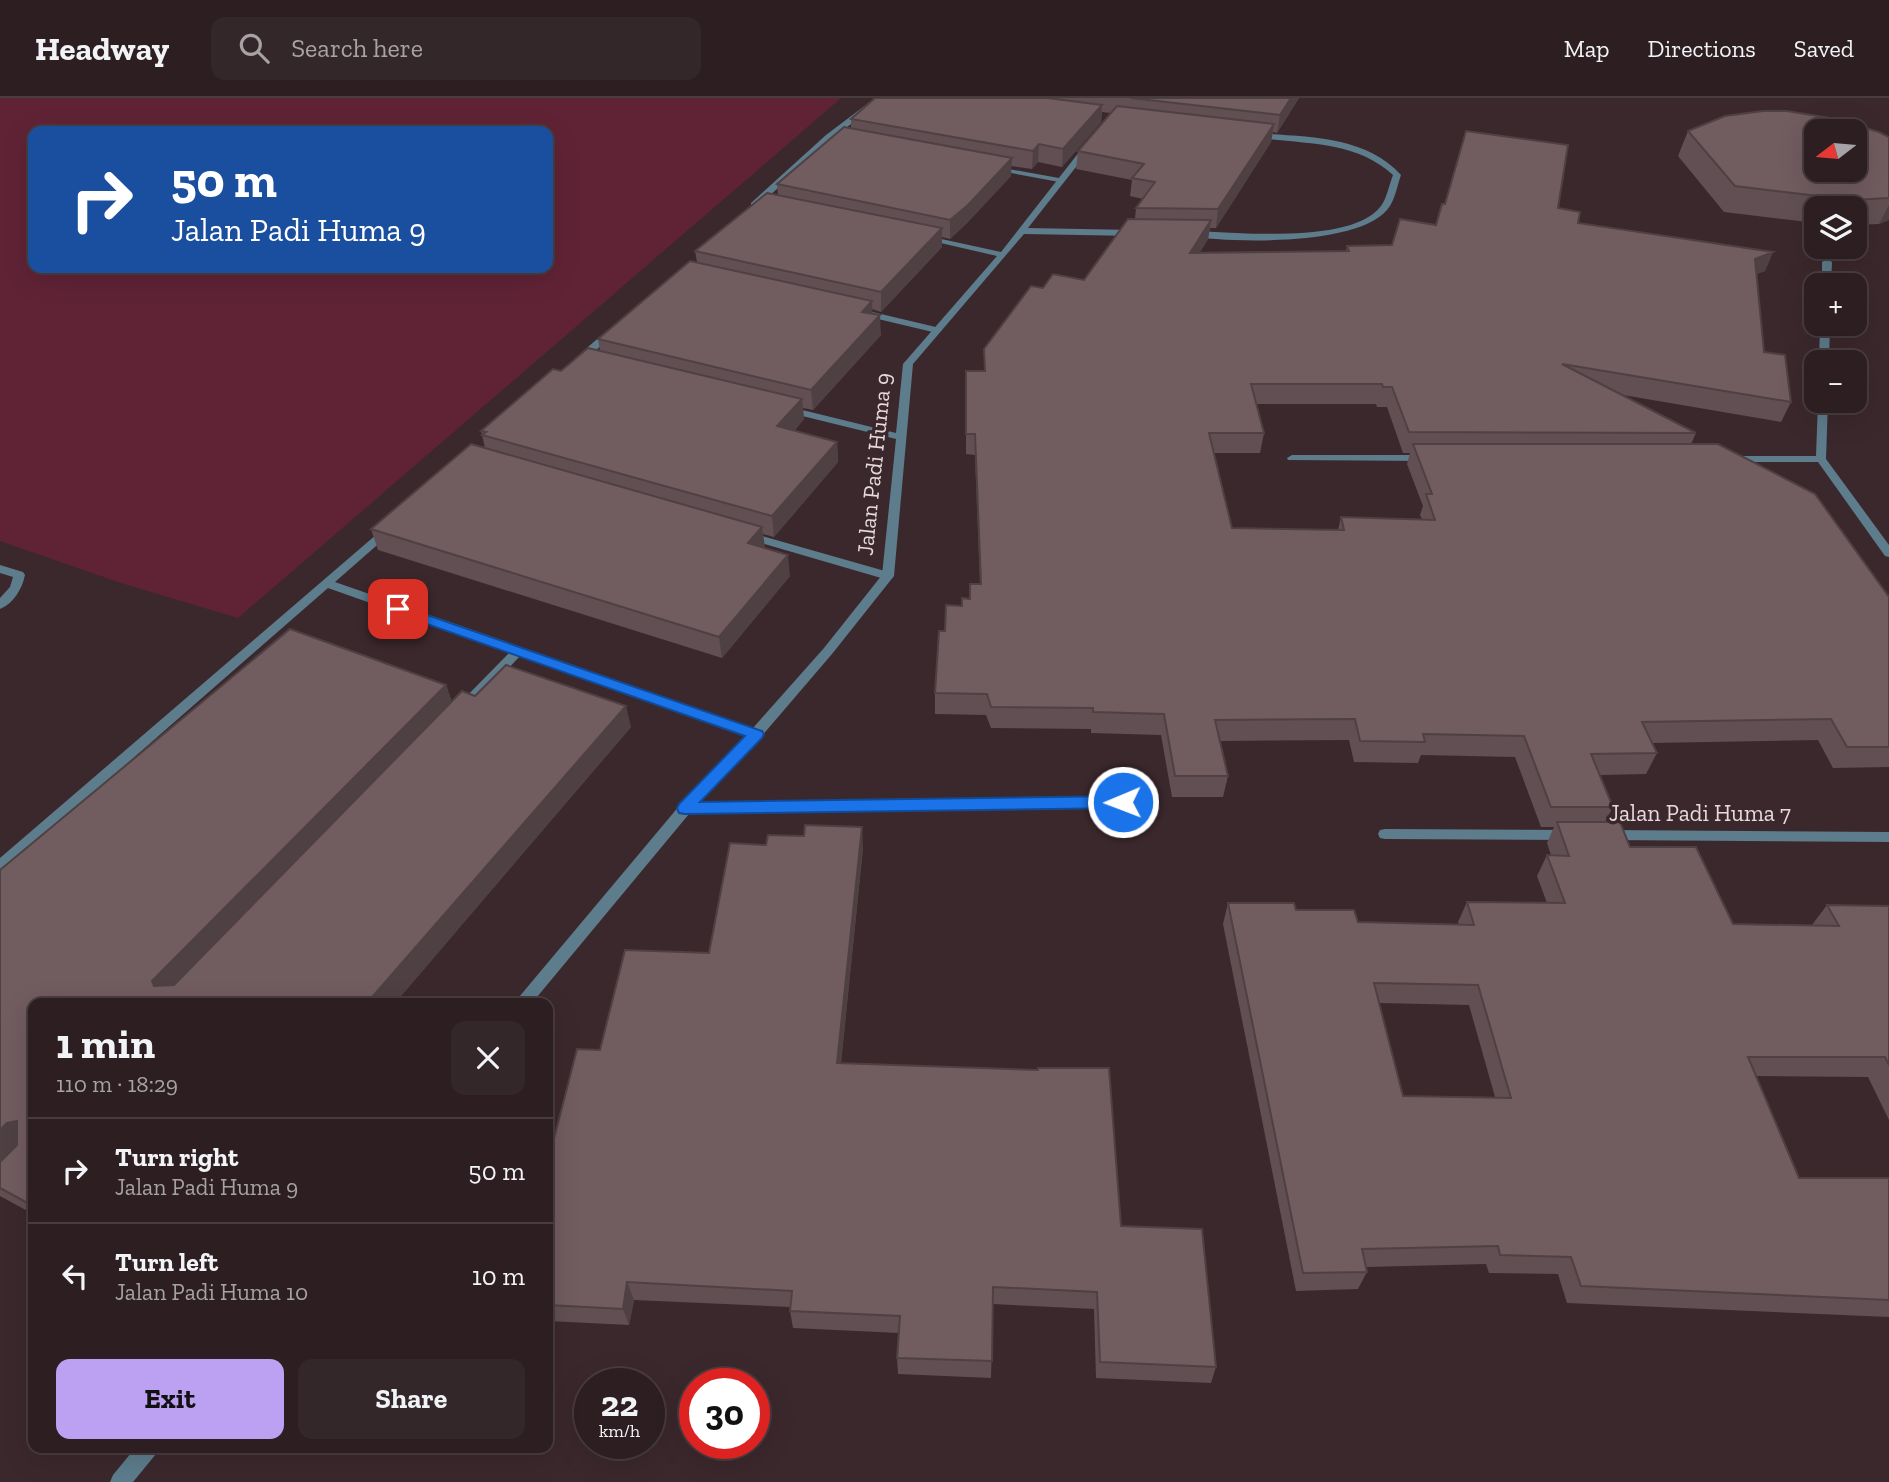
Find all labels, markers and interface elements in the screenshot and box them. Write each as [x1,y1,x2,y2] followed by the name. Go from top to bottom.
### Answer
[211,17,701,80] search box
[35,29,169,68] text: Headway
[235,29,273,67] icon: search
[291,32,423,64] text: Search here
[1564,34,1610,63] text: Map
[1648,34,1756,63] text: Directions
[1794,34,1854,63] text: Saved
[1804,119,1867,182] north arrow
[1804,119,1867,413] map controls
[171,151,277,210] text: 50 m
[56,154,147,245] icon: right
[1804,196,1867,259] button: layers
[171,211,426,249] text: Jalan Padi Huma 9
[1804,273,1867,336] button: +
[1804,350,1867,413] button: −
[850,371,898,557] street label: Jalan Padi Huma 9
[368,579,428,639] pin
[379,590,417,628] icon: arrive
[1086,765,1160,839] position arrow
[1609,799,1791,827] street label: Jalan Padi Huma 7
[56,1018,155,1069] text: 1 min
[451,1021,525,1095] button: close
[56,1070,178,1098] text: 110 m · 18:29
[115,1141,238,1173] text: Turn right
[56,1152,94,1190] icon: right
[468,1155,525,1187] text: 50 m
[115,1173,298,1201] text: Jalan Padi Huma 9
[115,1246,218,1278] text: Turn left
[56,1257,94,1295] icon: left
[472,1260,525,1292] text: 10 m
[115,1278,308,1306] text: Jalan Padi Huma 10
[56,1359,284,1439] button: Exit
[298,1359,525,1439] button: Share
[679,1368,770,1459] speed limit sign: 30
[601,1383,638,1425] text: 22
[599,1420,640,1442] text: km/h

